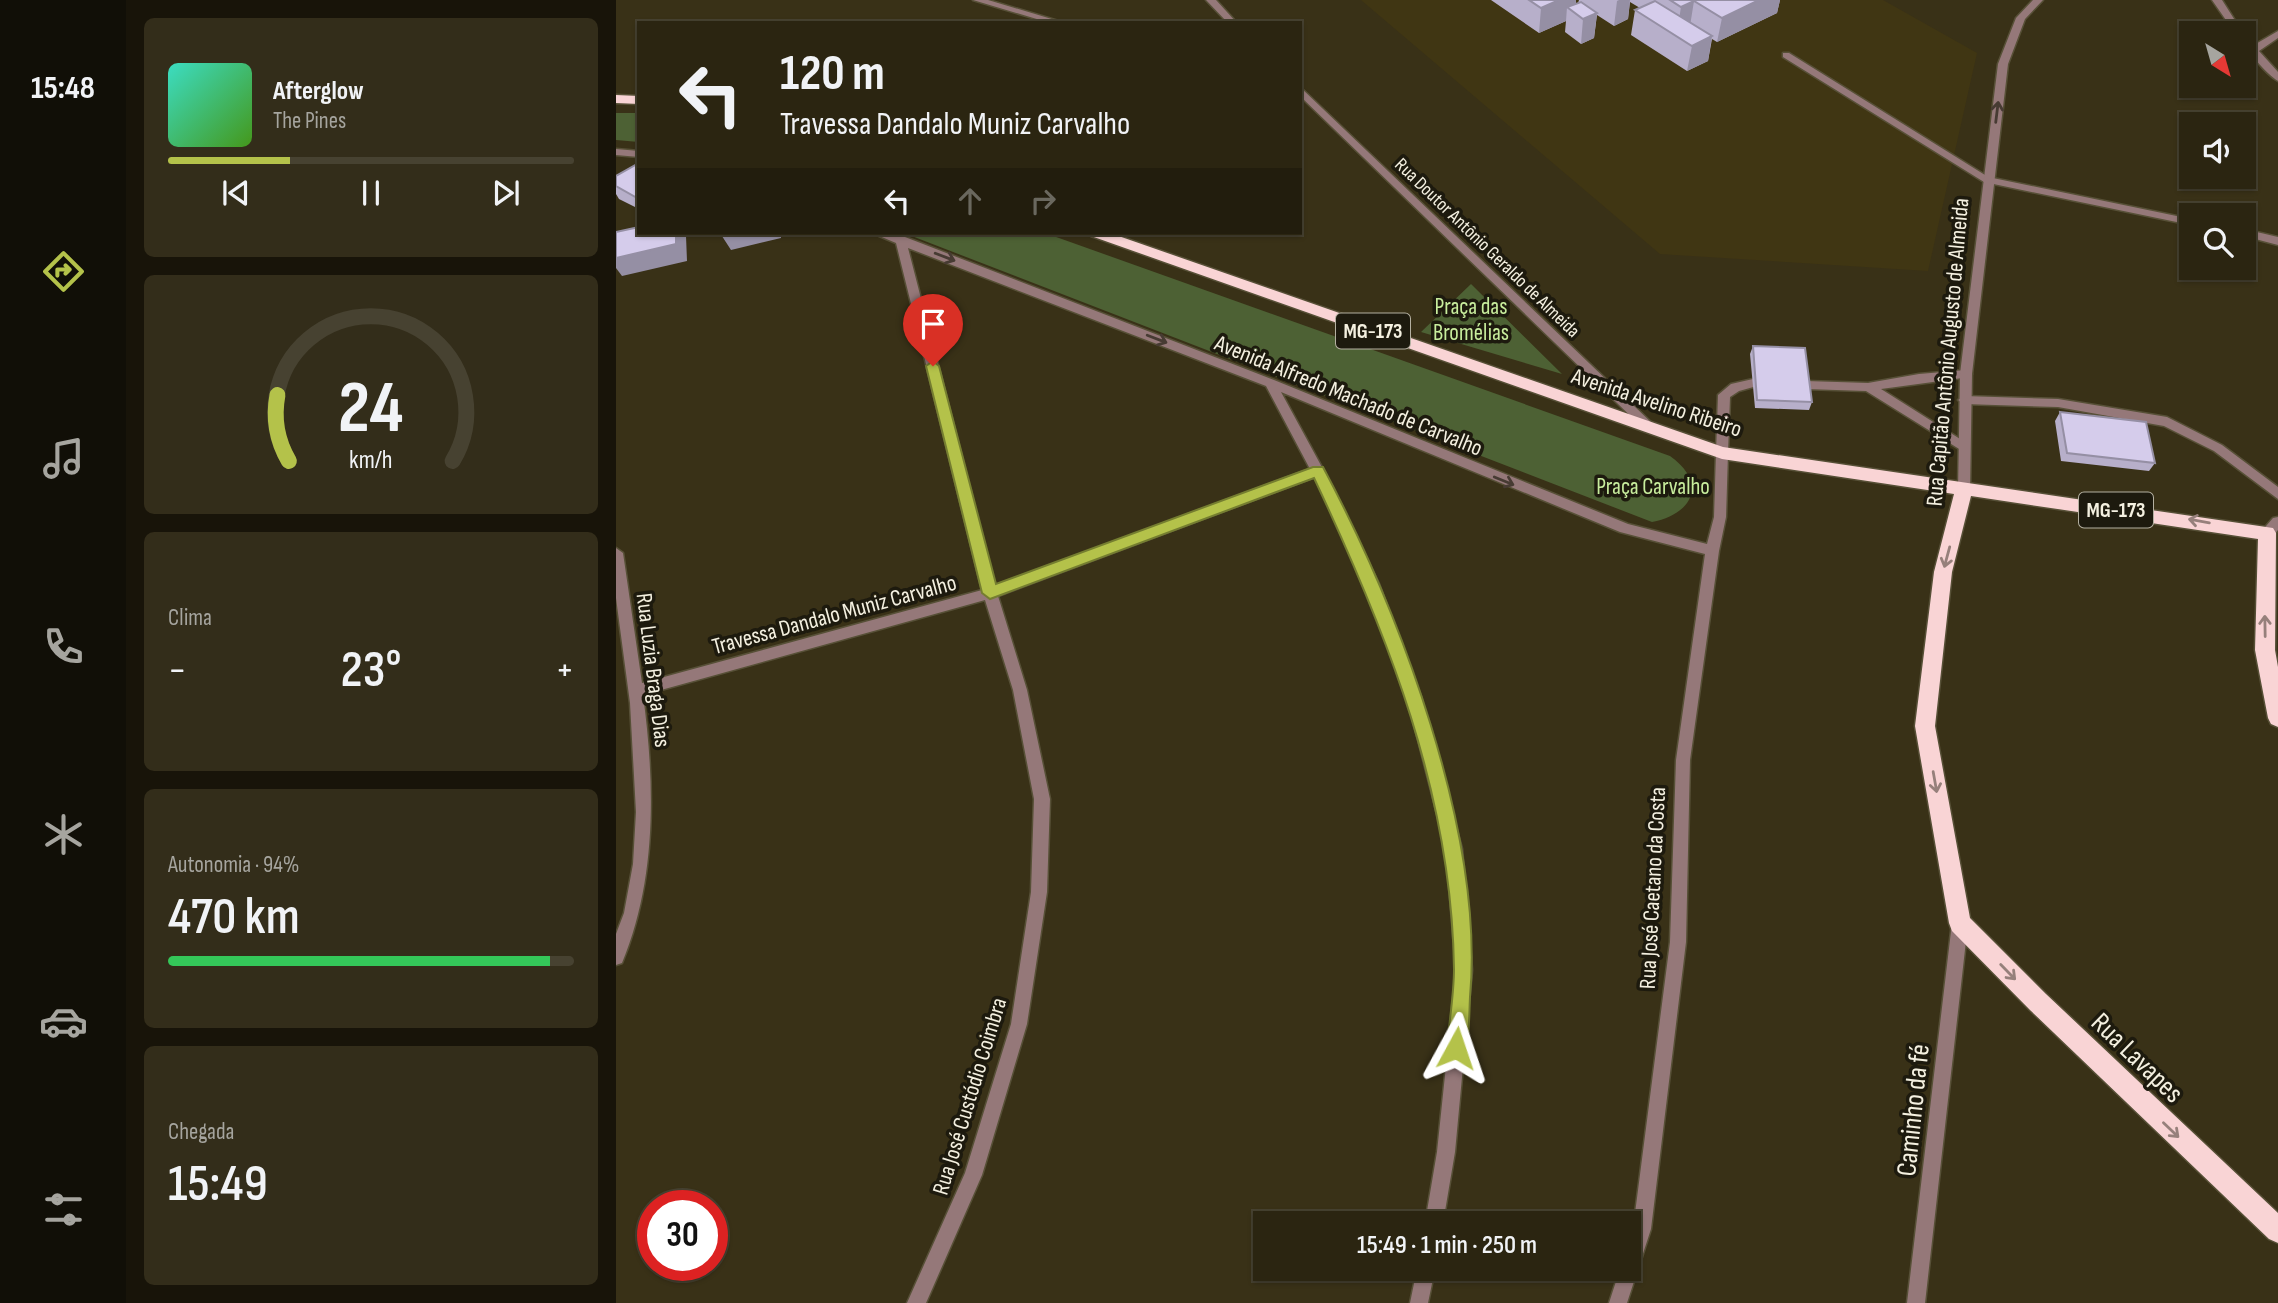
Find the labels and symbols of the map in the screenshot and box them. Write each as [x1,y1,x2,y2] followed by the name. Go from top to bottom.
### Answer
[2179,21,2256,98] north arrow
[1990,101,2003,124] one-way arrow
[1390,154,1584,343] street label: Rua Doutor Antônio Geraldo de Almeida
[1921,197,1975,507] street label: Rua Capitão Antônio Augusto de Almeida
[933,251,955,264] one-way arrow
[1433,293,1509,347] park label: Praça das Bromélias
[903,294,963,366] pin
[1336,314,1410,348] road number: MG-173
[1210,329,1487,463] street label: Avenida Alfredo Machado de Carvalho
[1146,334,1167,347] one-way arrow
[1567,362,1745,444] street label: Avenida Avelino Ribeiro
[1596,473,1710,501] park label: Praça Carvalho
[1492,475,1514,488] one-way arrow
[2079,492,2153,528] road number: MG-173
[2188,514,2211,527] one-way arrow
[1940,545,1953,568] one-way arrow
[709,569,959,661] street label: Travessa Dandalo Muniz Carvalho
[630,591,676,749] street label: Rua Luzia Braga Dias
[2258,615,2271,638] one-way arrow
[1929,770,1942,793] one-way arrow
[1634,786,1672,990] street label: Rua José Caetano da Costa
[1999,963,2016,980] one-way arrow
[927,994,1013,1198] street label: Rua José Custódio Coimbra
[2084,1006,2190,1110] street label: Rua Lavapes
[1419,1011,1493,1085] position arrow
[1890,1042,1937,1178] street label: Caminho da fé
[2162,1121,2179,1138] one-way arrow
[637,1190,728,1281] speed limit sign: 30

